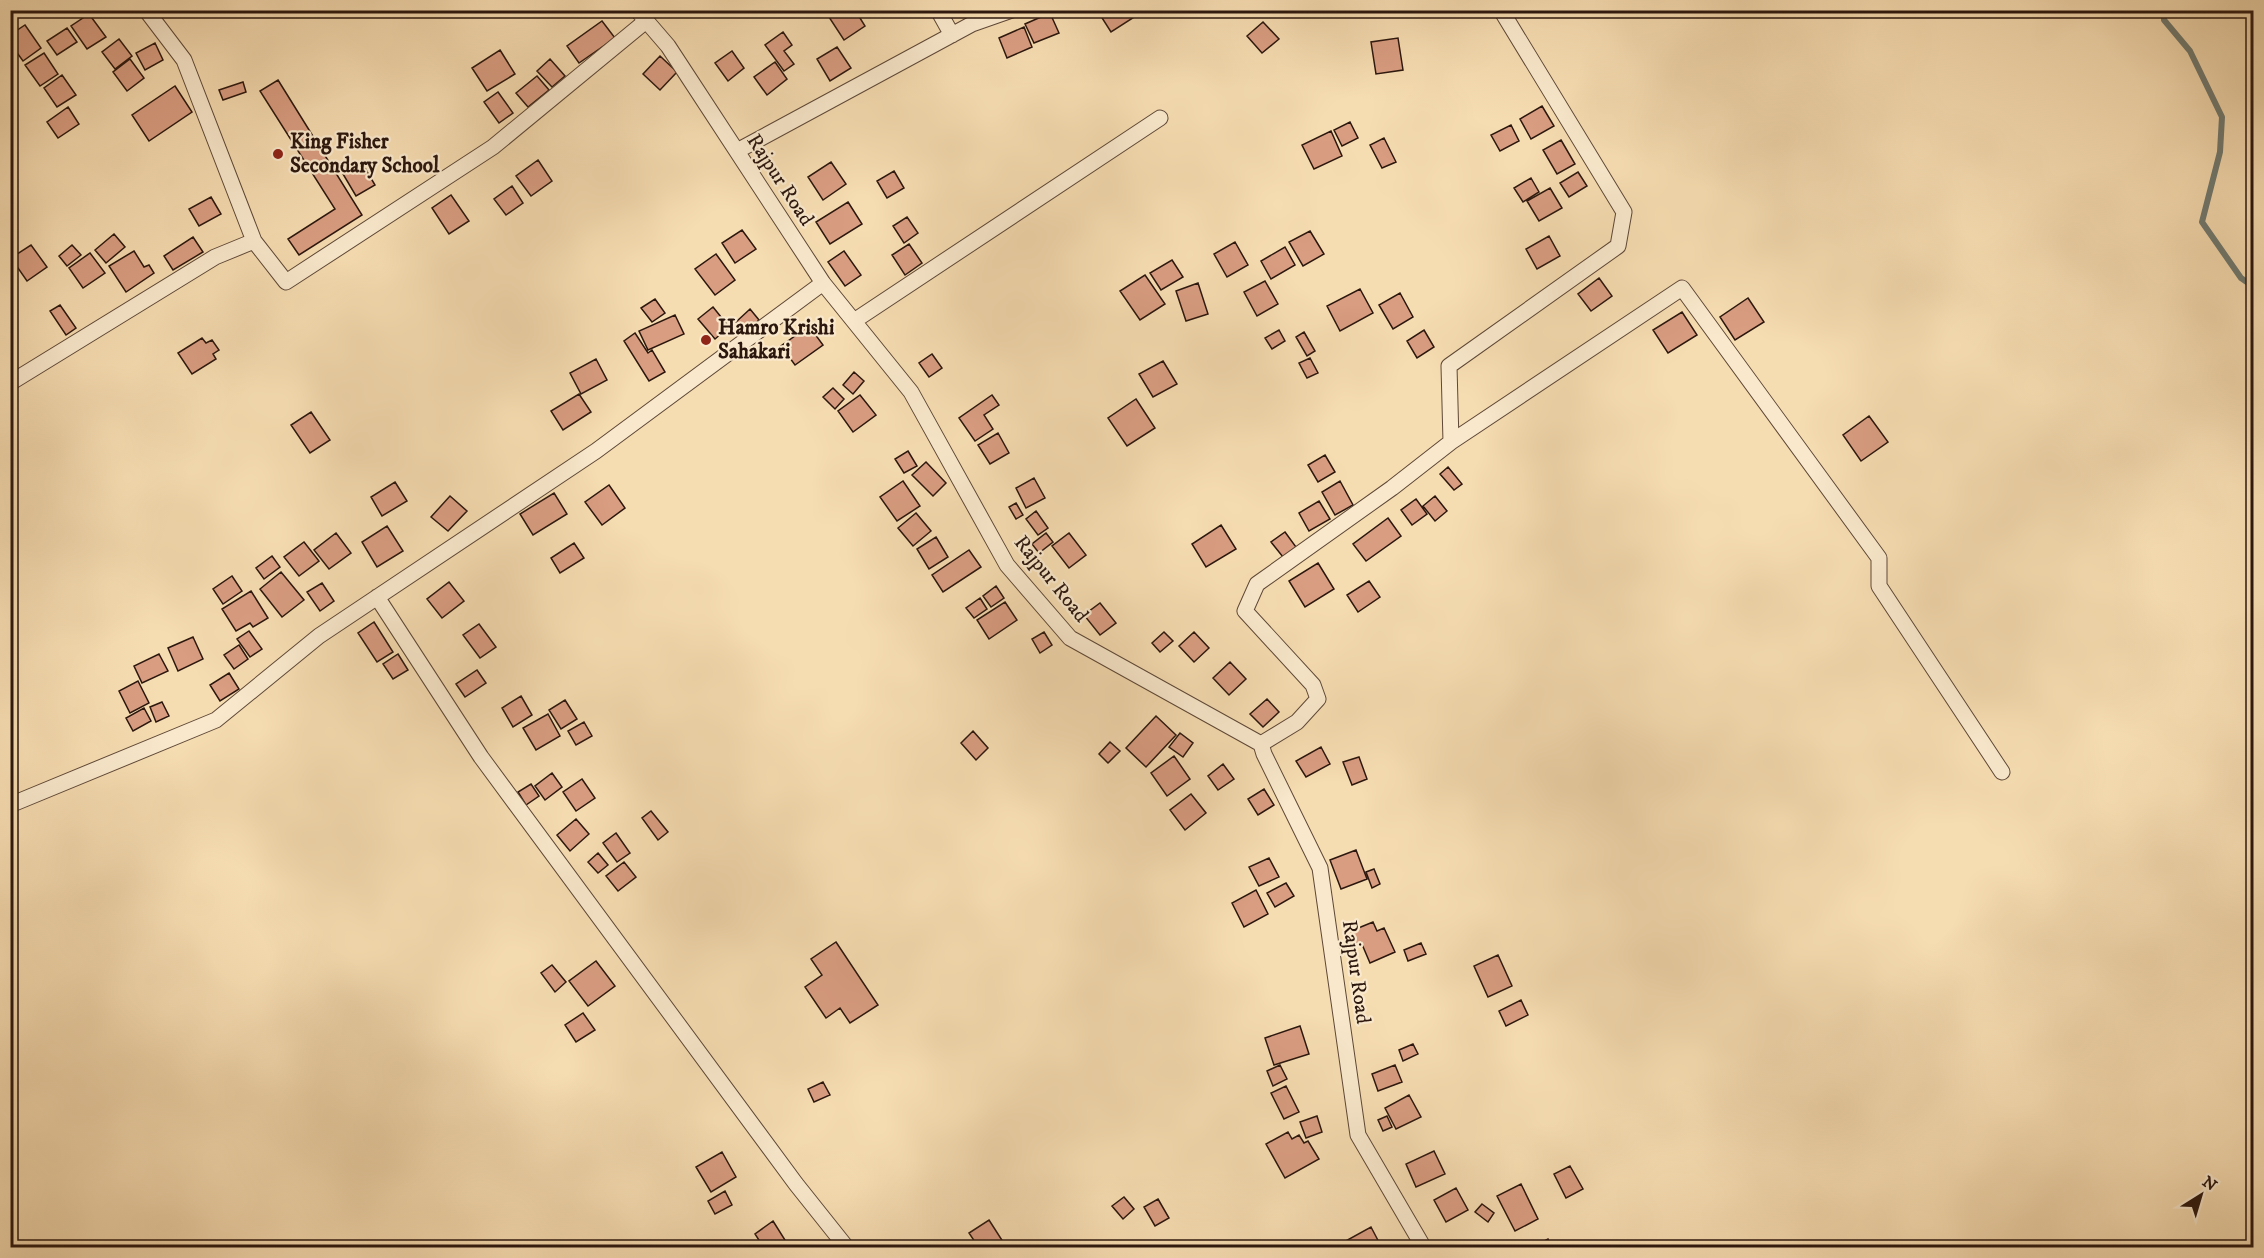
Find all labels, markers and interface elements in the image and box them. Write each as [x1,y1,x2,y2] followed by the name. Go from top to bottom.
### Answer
[290,129,440,179] place label: King Fisher Secondary School
[741,129,820,231] street label: Rajpur Road
[271,147,285,161] marker: King Fisher Secondary School
[718,315,835,365] place label: Hamro Krishi Sahakari
[699,333,713,347] marker: Hamro Krishi Sahakari
[1008,530,1094,628] street label: Rajpur Road
[1336,918,1376,1026] street label: Rajpur Road
[2171,1165,2231,1225] north arrow
[2198,1172,2221,1196] text: N

